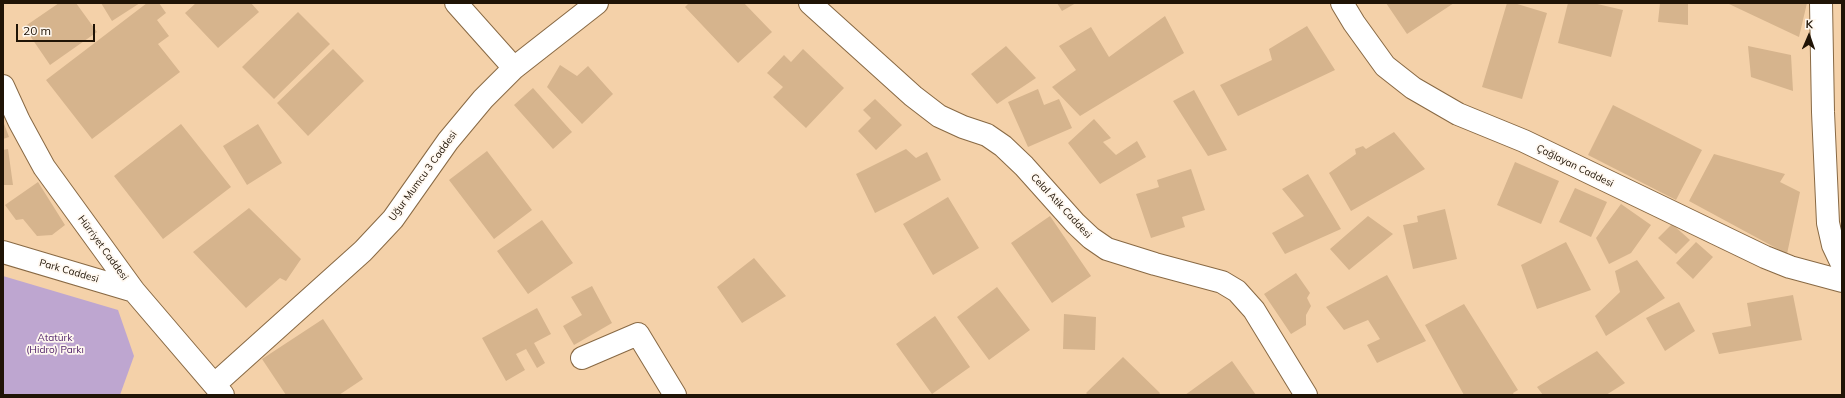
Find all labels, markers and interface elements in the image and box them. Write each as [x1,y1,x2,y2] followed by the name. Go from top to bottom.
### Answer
[18,16,97,42] scale bar
[1789,16,1829,56] north arrow
[1806,17,1813,31] text: K
[23,23,51,38] text: 20 m
[386,129,460,223] street label: Uğur Mumcu 3 Caddesi
[1535,142,1615,190] street label: Çağlayan Caddesi
[1028,171,1094,241] street label: Celal Atik Caddesi
[75,213,131,283] street label: Hürriyet Caddesi
[38,257,100,285] street label: Park Caddesi
[26,332,84,356] park label: Atatürk (Hidro) Parkı

